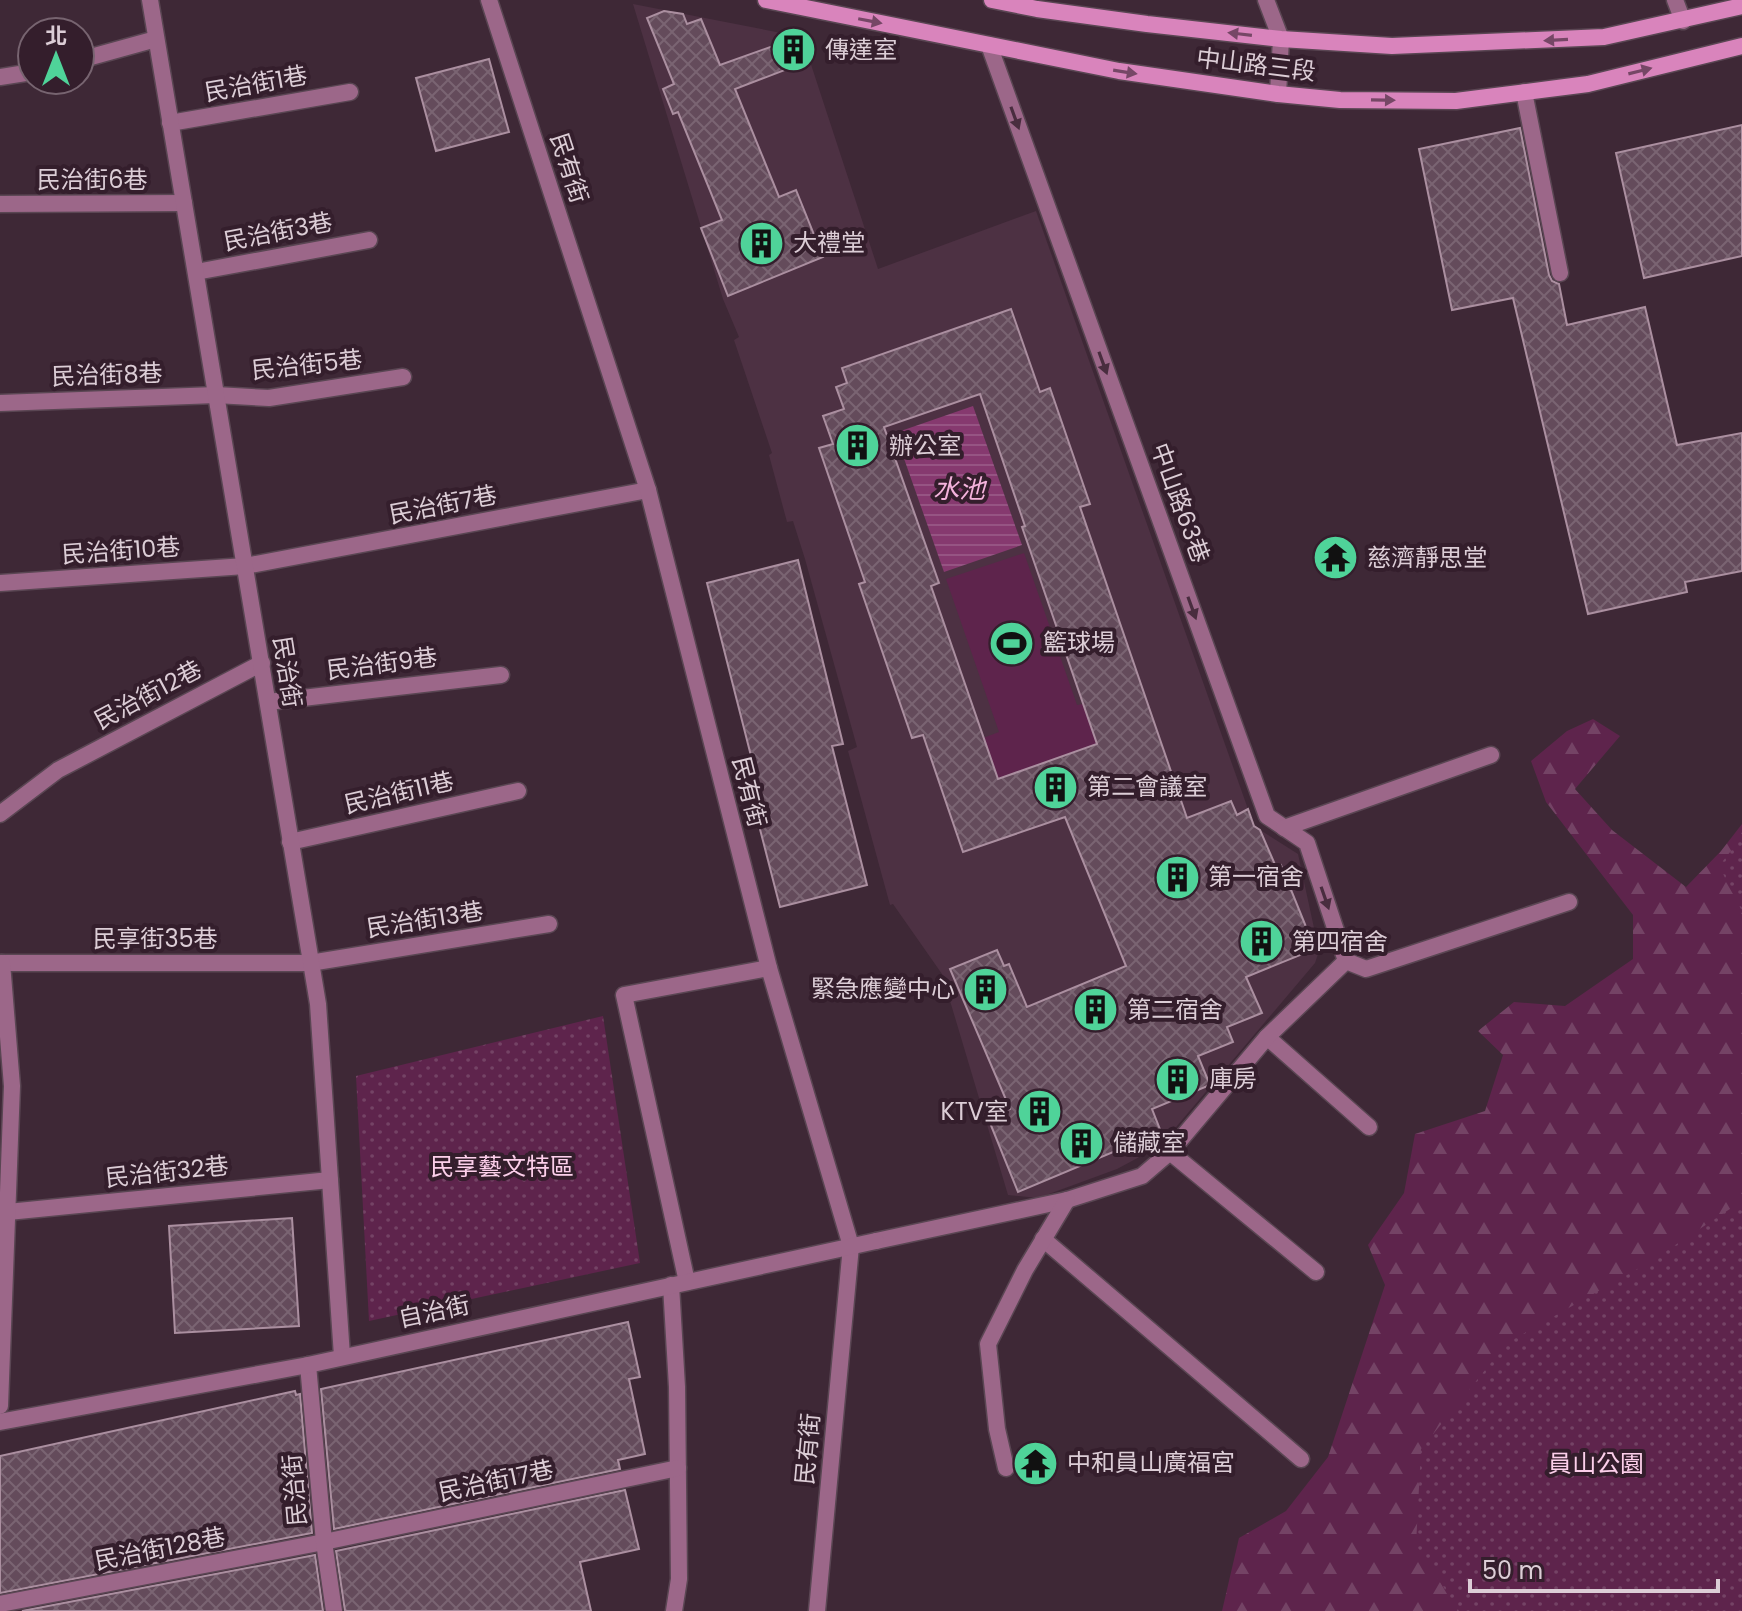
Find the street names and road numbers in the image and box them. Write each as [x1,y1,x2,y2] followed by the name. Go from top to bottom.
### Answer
[1194,41,1318,88] street label: 中山路三段
[202,58,310,109] street label: 民治街1巷
[543,129,596,207] street label: 民有街
[36,163,148,196] street label: 民治街6巷
[221,205,335,258] street label: 民治街3巷
[250,342,364,387] street label: 民治街5巷
[51,356,163,393] street label: 民治街8巷
[1144,438,1217,567] street label: 中山路63巷
[386,478,500,531] street label: 民治街7巷
[61,530,181,571] street label: 民治街10巷
[266,634,309,710] street label: 民治街
[325,640,439,687] street label: 民治街9巷
[88,652,207,737] street label: 民治街12巷
[725,753,774,831] street label: 民有街
[341,764,457,821] street label: 民治街11巷
[364,894,486,945] street label: 民治街13巷
[92,922,218,955] street label: 民享街35巷
[104,1149,230,1194] street label: 民治街32巷
[395,1288,473,1335] street label: 自治街
[788,1412,827,1486] street label: 民有街
[435,1452,556,1509] street label: 民治街17巷
[275,1453,314,1527] street label: 民治街
[92,1520,228,1577] street label: 民治街128巷

